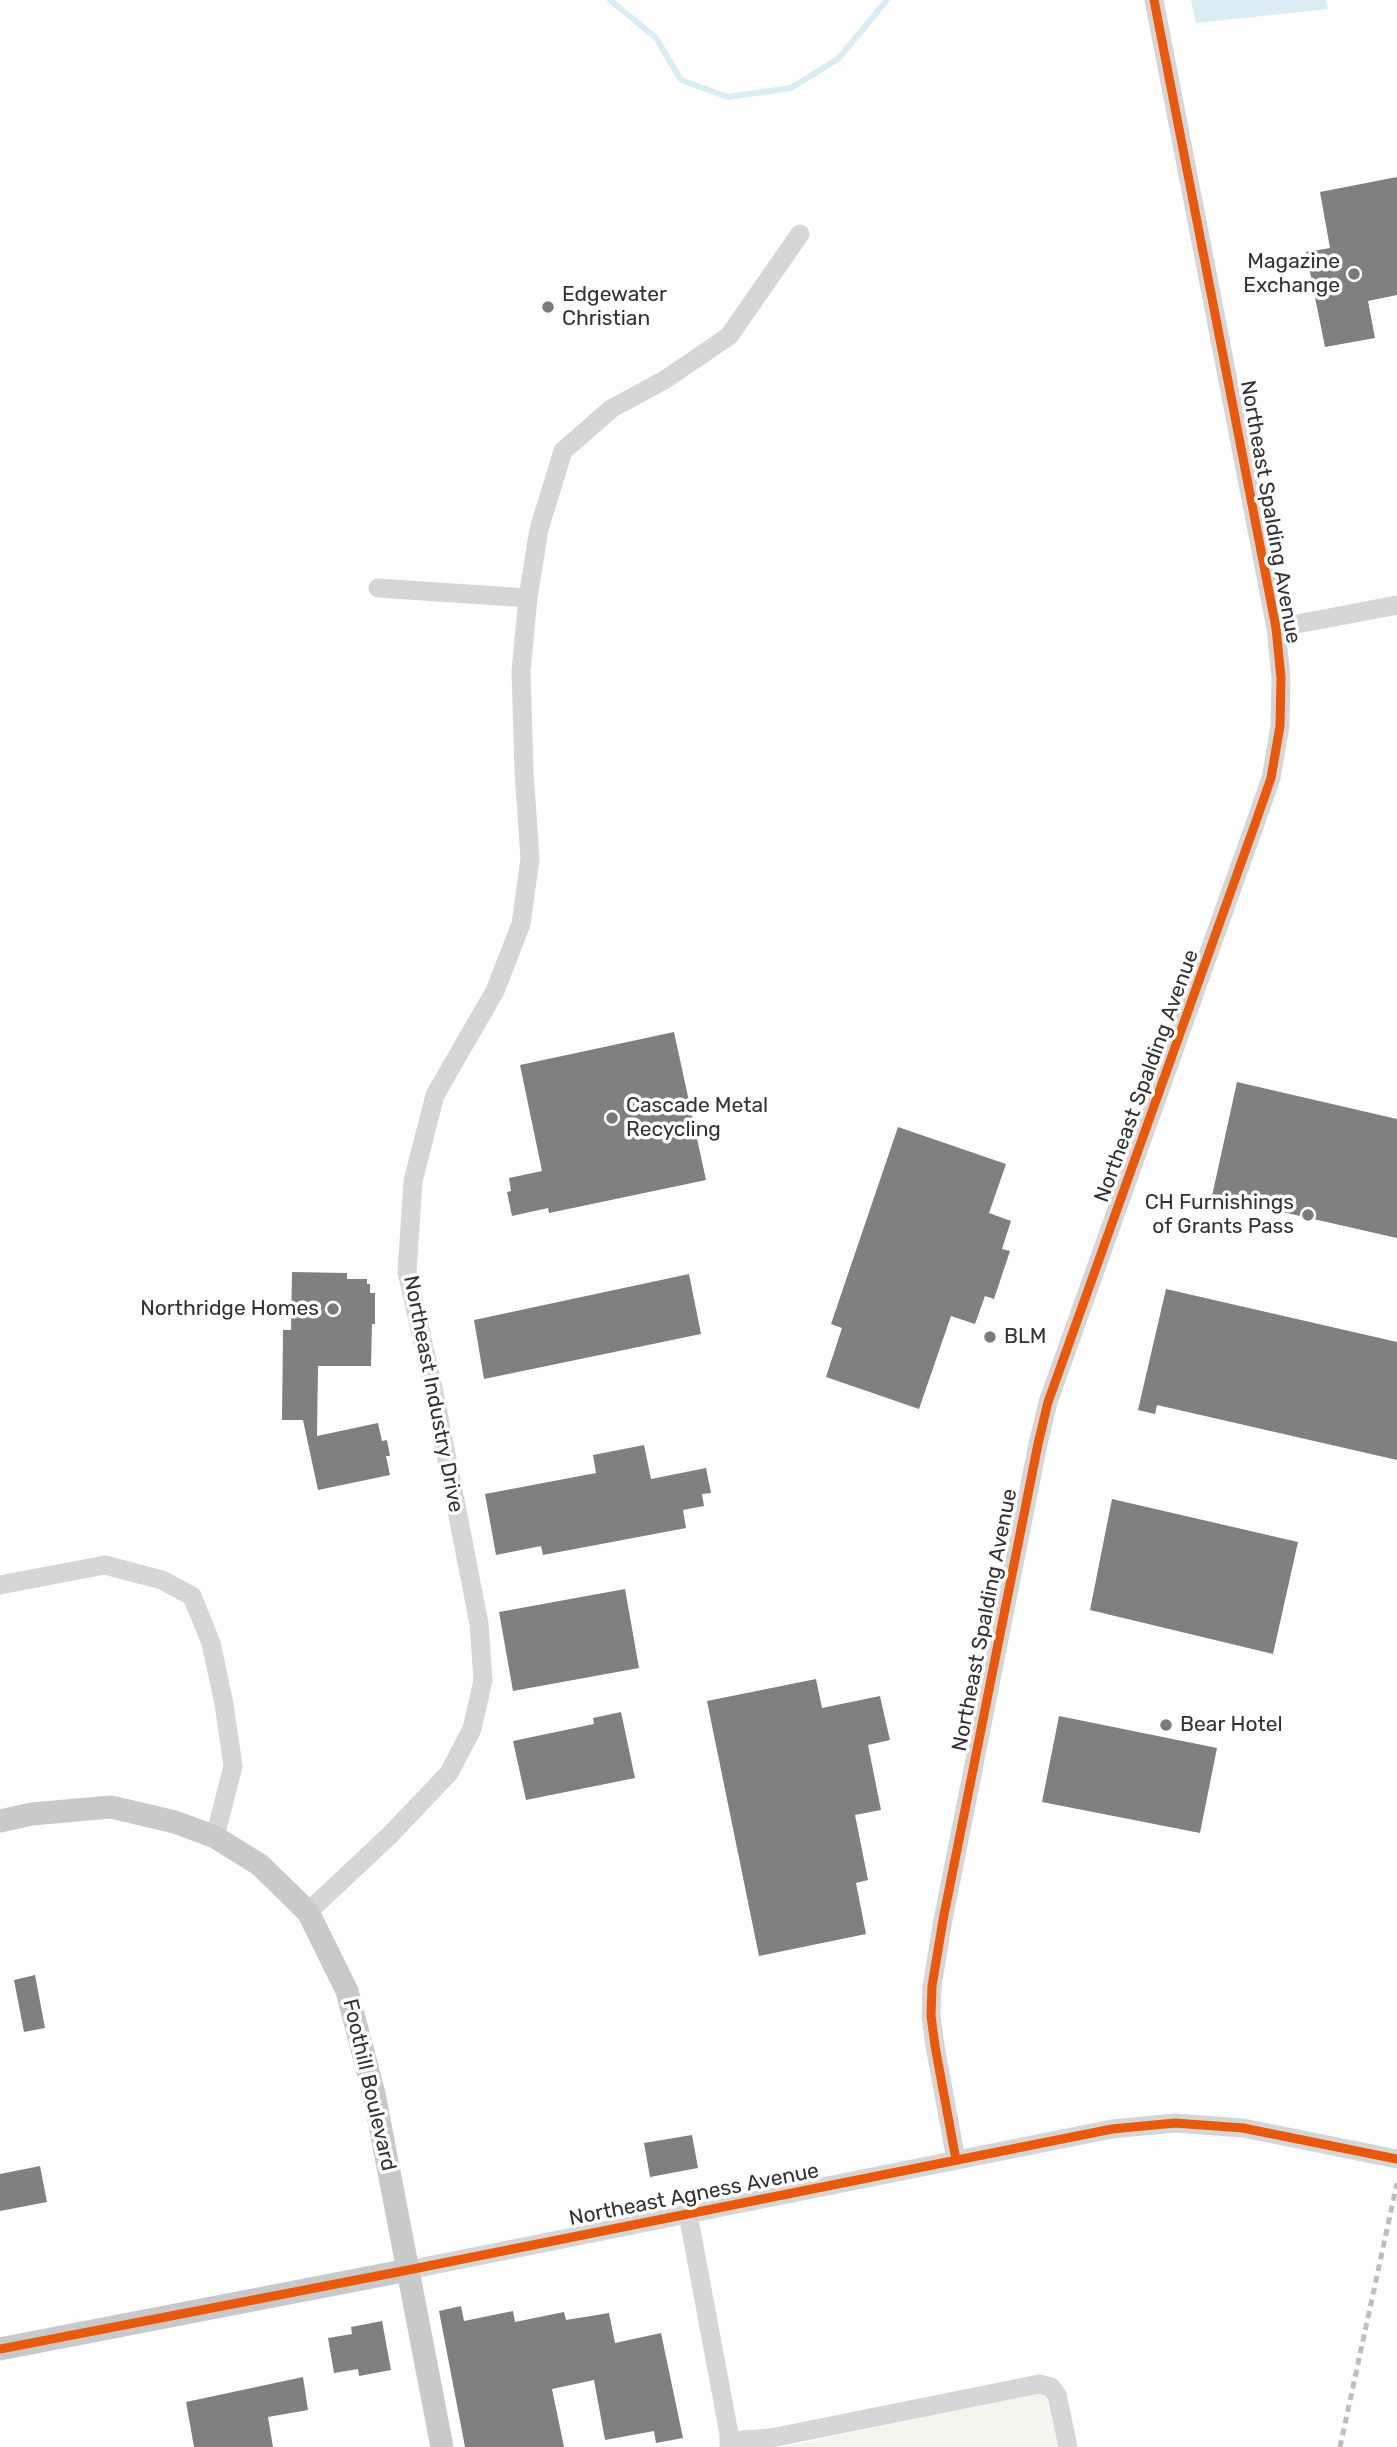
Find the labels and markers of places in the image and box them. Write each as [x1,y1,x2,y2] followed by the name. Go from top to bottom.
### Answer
[1243,249,1340,299] place label: Magazine Exchange
[1346,266,1362,282] marker: Magazine Exchange
[562,282,667,332] place label: Edgewater Christian
[540,299,556,315] marker: Edgewater Christian
[626,1093,768,1143] place label: Cascade Metal Recycling
[604,1110,620,1126] marker: Cascade Metal Recycling
[1145,1190,1294,1240] place label: CH Furnishings of Grants Pass
[1300,1207,1316,1223] marker: CH Furnishings of Grants Pass
[140,1296,319,1322] place label: Northridge Homes
[325,1301,341,1317] marker: Northridge Homes
[1004,1324,1047,1350] place label: BLM
[982,1329,998,1345] marker: BLM
[1180,1712,1283,1738] place label: Bear Hotel
[1158,1717,1174,1733] marker: Bear Hotel

